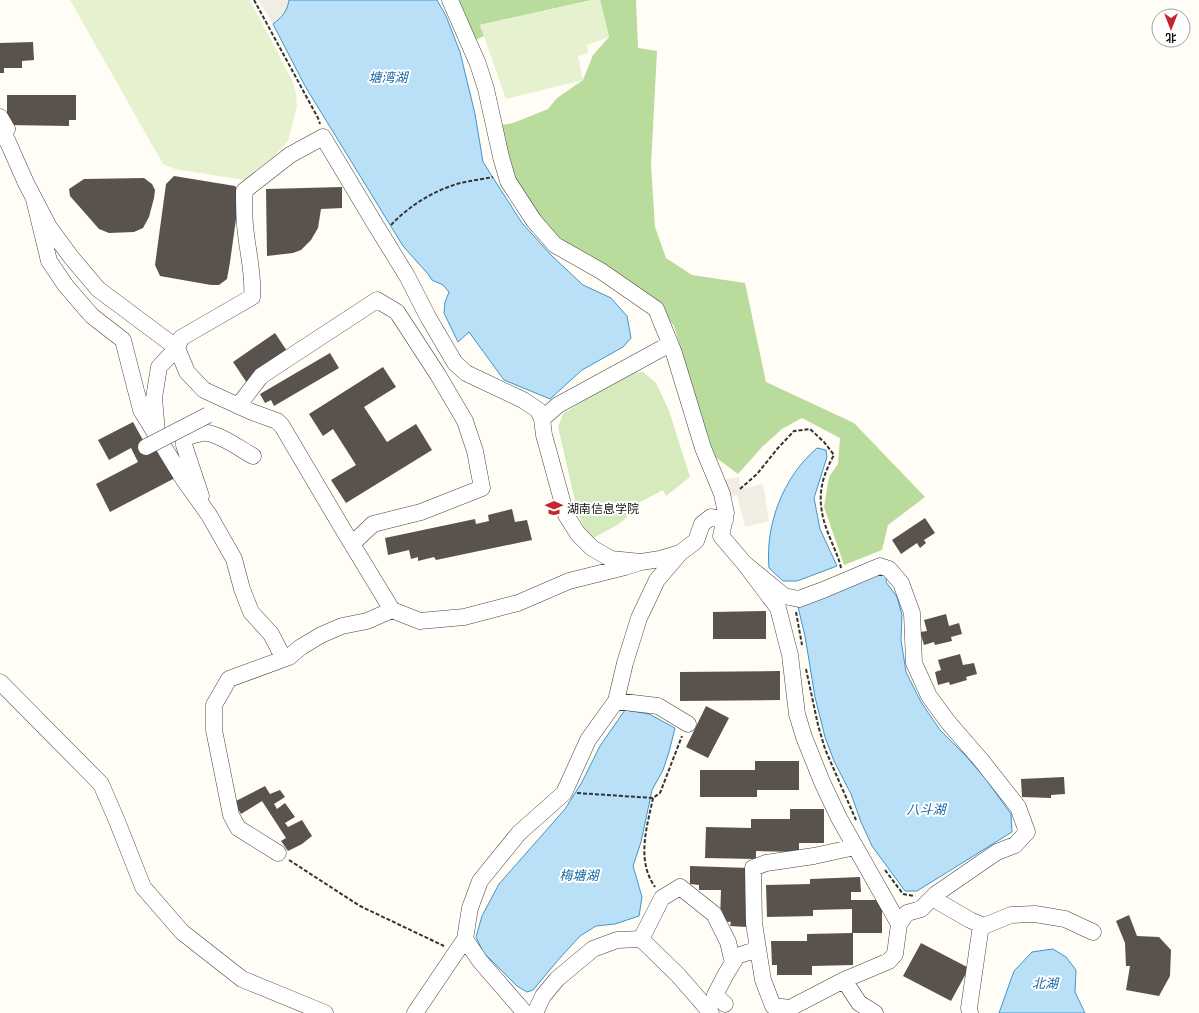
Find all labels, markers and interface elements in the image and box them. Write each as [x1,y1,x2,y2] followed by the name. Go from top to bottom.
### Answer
[1151,8,1191,48] north arrow
[1166,31,1177,46] text: 北
[368,68,409,85] water label: 塘湾湖
[544,498,564,518] school or university icon: 湖南信息学院
[567,500,639,516] place label: 湖南信息学院
[906,800,947,817] water label: 八斗湖
[559,866,600,883] water label: 梅塘湖
[1032,974,1060,991] water label: 北湖

